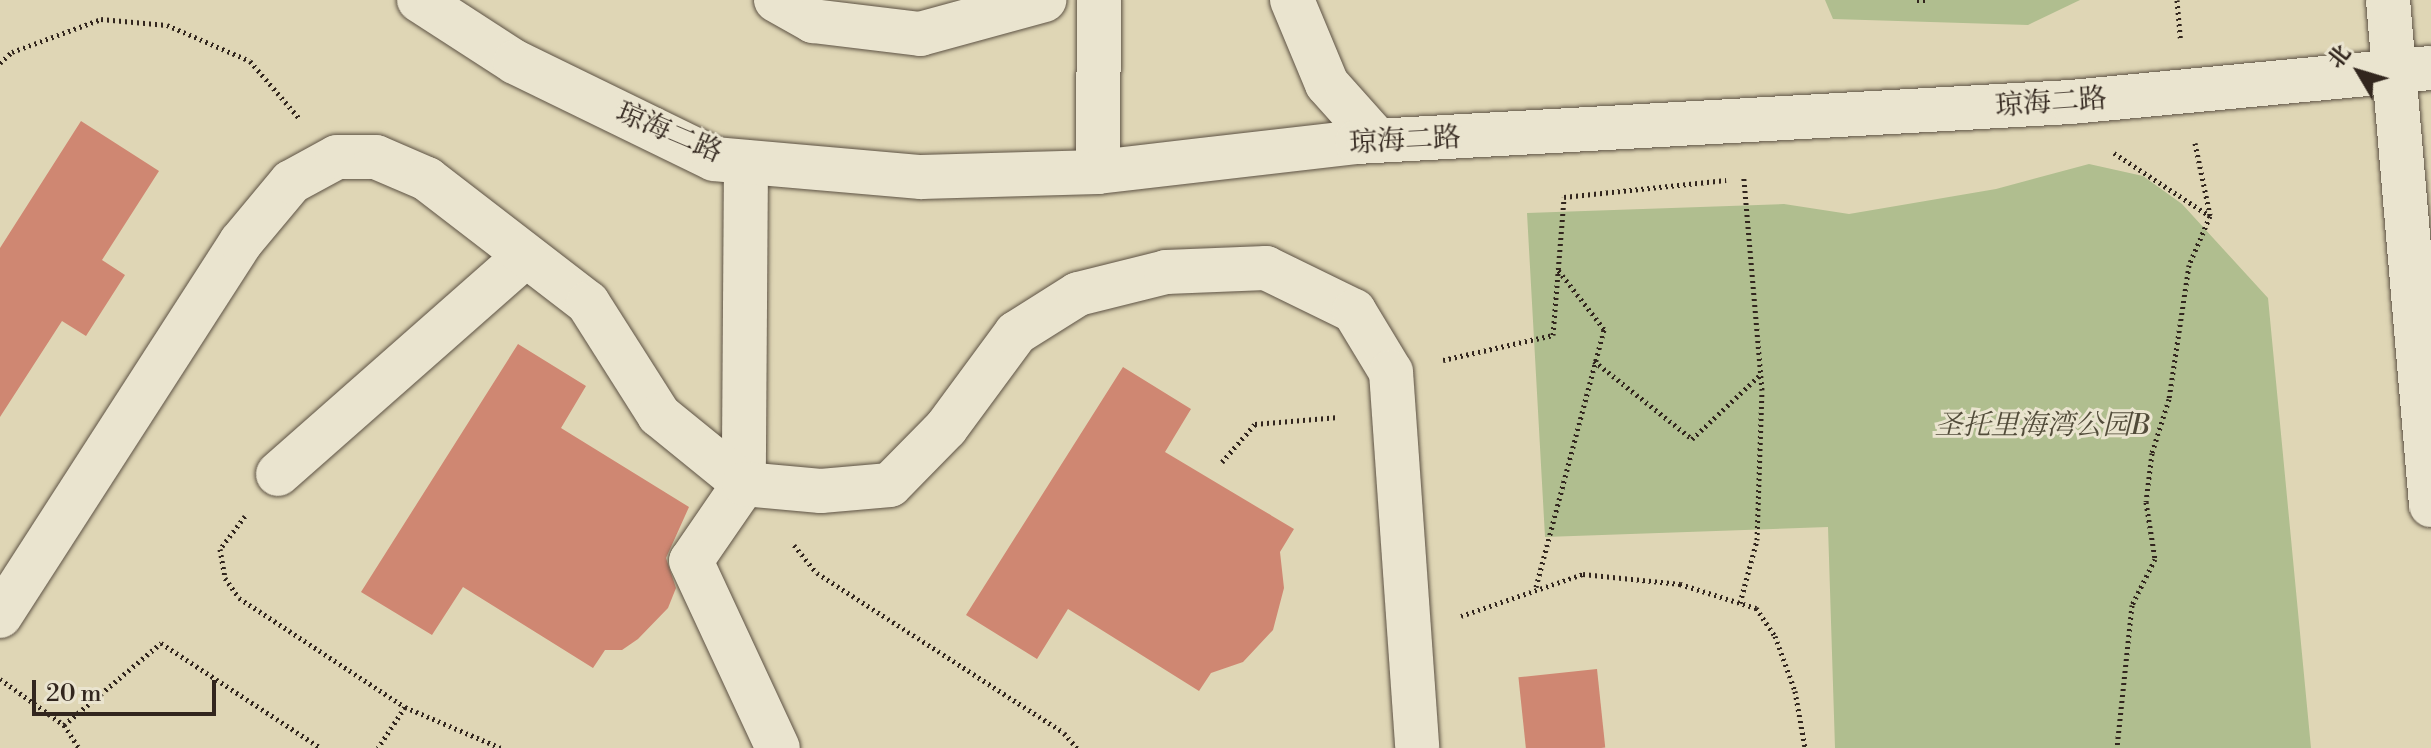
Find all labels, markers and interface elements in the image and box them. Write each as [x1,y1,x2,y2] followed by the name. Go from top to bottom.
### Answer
[2319,32,2399,112] north arrow
[2322,40,2357,74] text: 北
[1994,82,2108,124] street label: 琼海二路
[611,96,727,170] street label: 琼海二路
[1348,121,1462,161] street label: 琼海二路
[1935,409,2149,443] park label: 圣托里海湾公园B
[36,664,220,714] scale bar
[46,679,102,709] text: 20 m

